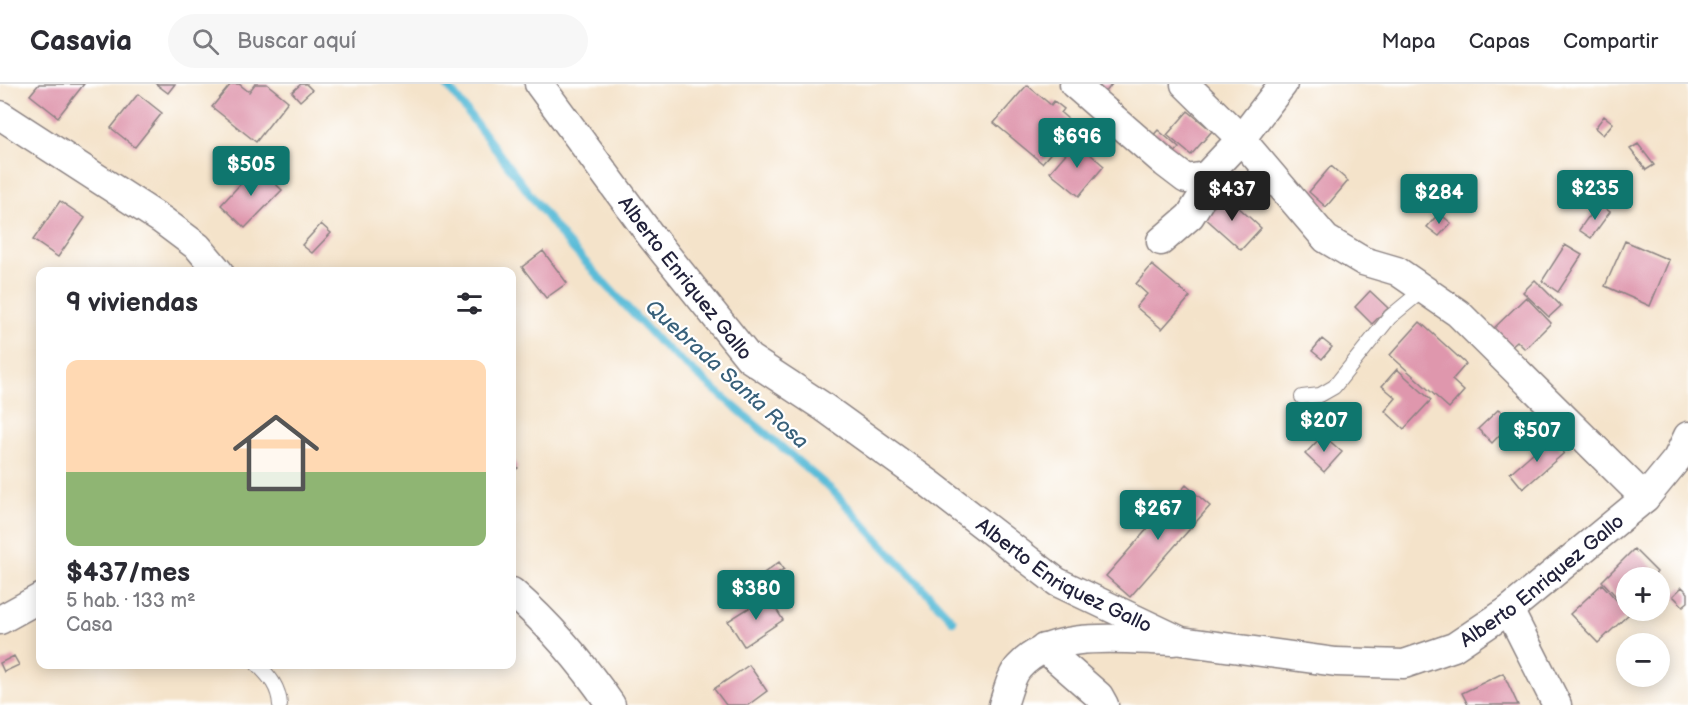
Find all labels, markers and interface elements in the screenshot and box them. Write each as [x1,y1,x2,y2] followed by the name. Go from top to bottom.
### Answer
[168,14,588,68] search box
[30,25,132,58] text: Casavia
[189,25,222,58] icon: search
[237,28,356,55] text: Buscar aquí
[1382,29,1436,54] text: Mapa
[1469,29,1530,54] text: Capas
[1563,29,1658,54] text: Compartir
[1041,118,1113,169] pin: $696
[1052,125,1102,149] text: $696
[215,146,287,197] pin: $505
[227,153,275,177] text: $505
[1559,170,1631,221] pin: $235
[1196,171,1268,222] pin: $437
[1403,174,1475,225] pin: $284
[1571,177,1619,201] text: $235
[1208,178,1256,202] text: $437
[1415,181,1463,205] text: $284
[613,192,757,365] street label: Alberto Enriquez Gallo
[453,287,486,320] icon: filters
[66,288,198,319] text: 9 viviendas
[640,295,813,454] water label: Quebrada Santa Rosa
[222,399,330,507] icon: home
[1288,402,1360,453] pin: $207
[1300,409,1348,433] text: $207
[1501,412,1573,463] pin: $507
[1513,419,1561,443] text: $507
[1122,490,1194,541] pin: $267
[1134,497,1182,521] text: $267
[1455,509,1629,653] street label: Alberto Enriquez Gallo
[971,513,1155,638] street label: Alberto Enriquez Gallo
[66,558,190,589] text: $437/mes
[1616,567,1670,687] map controls
[1616,567,1670,621] button: +
[720,570,792,621] pin: $380
[731,577,781,601] text: $380
[66,589,196,613] text: 5 hab. · 133 m²
[66,613,113,637] text: Casa
[1616,633,1670,687] button: −

